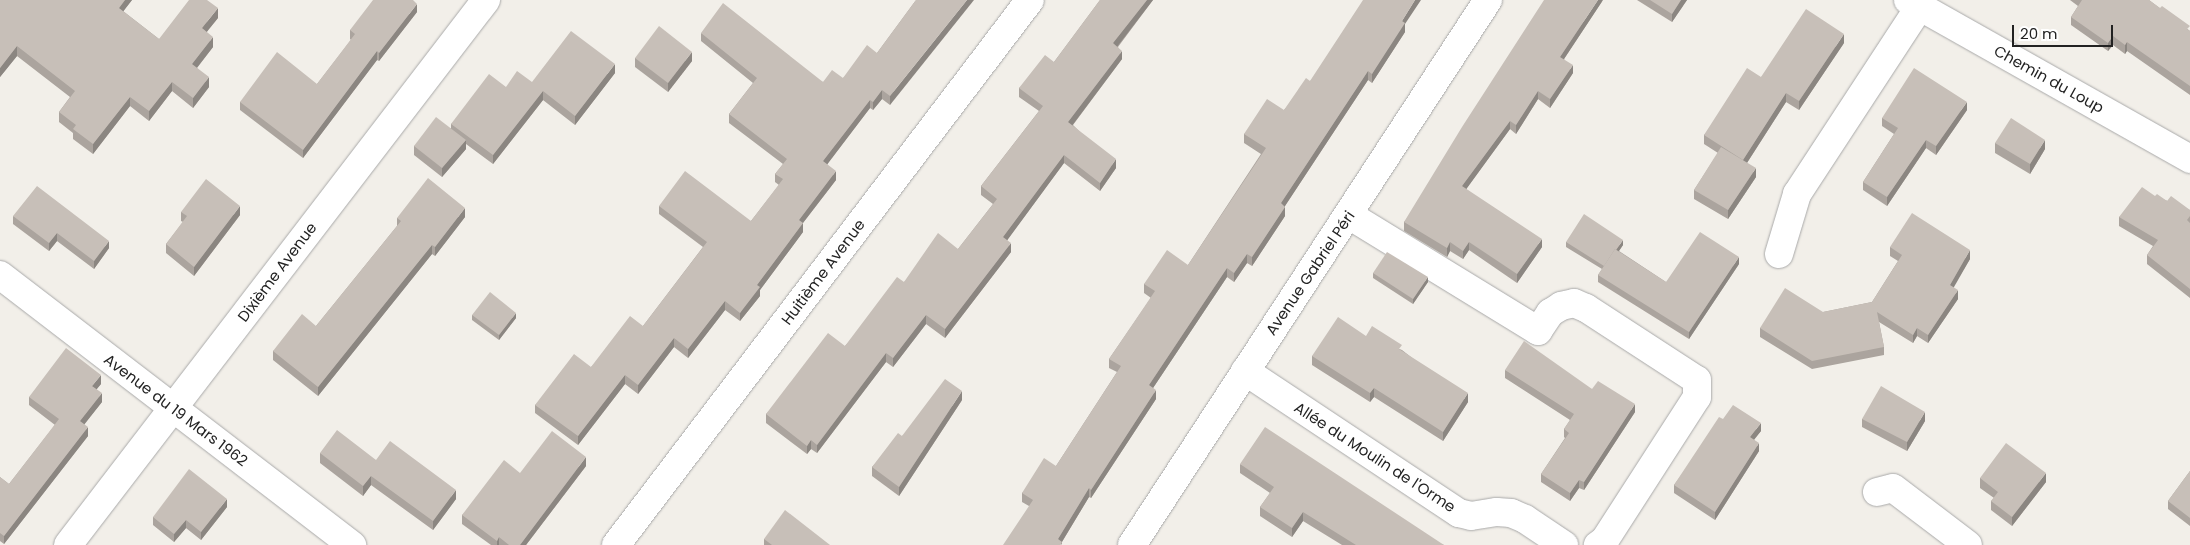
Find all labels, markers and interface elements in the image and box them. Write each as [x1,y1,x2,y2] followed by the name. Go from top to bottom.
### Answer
[2015,15,2116,47] scale bar
[2020,23,2058,44] text: 20 m
[1991,41,2107,117] street label: Chemin du Loup
[1262,208,1358,338] street label: Avenue Gabriel Péri
[778,216,868,328] street label: Huitième Avenue
[234,219,320,325] street label: Dixième Avenue
[101,350,251,470] street label: Avenue du 19 Mars 1962
[1291,398,1459,516] street label: Allée du Moulin de l'Orme

